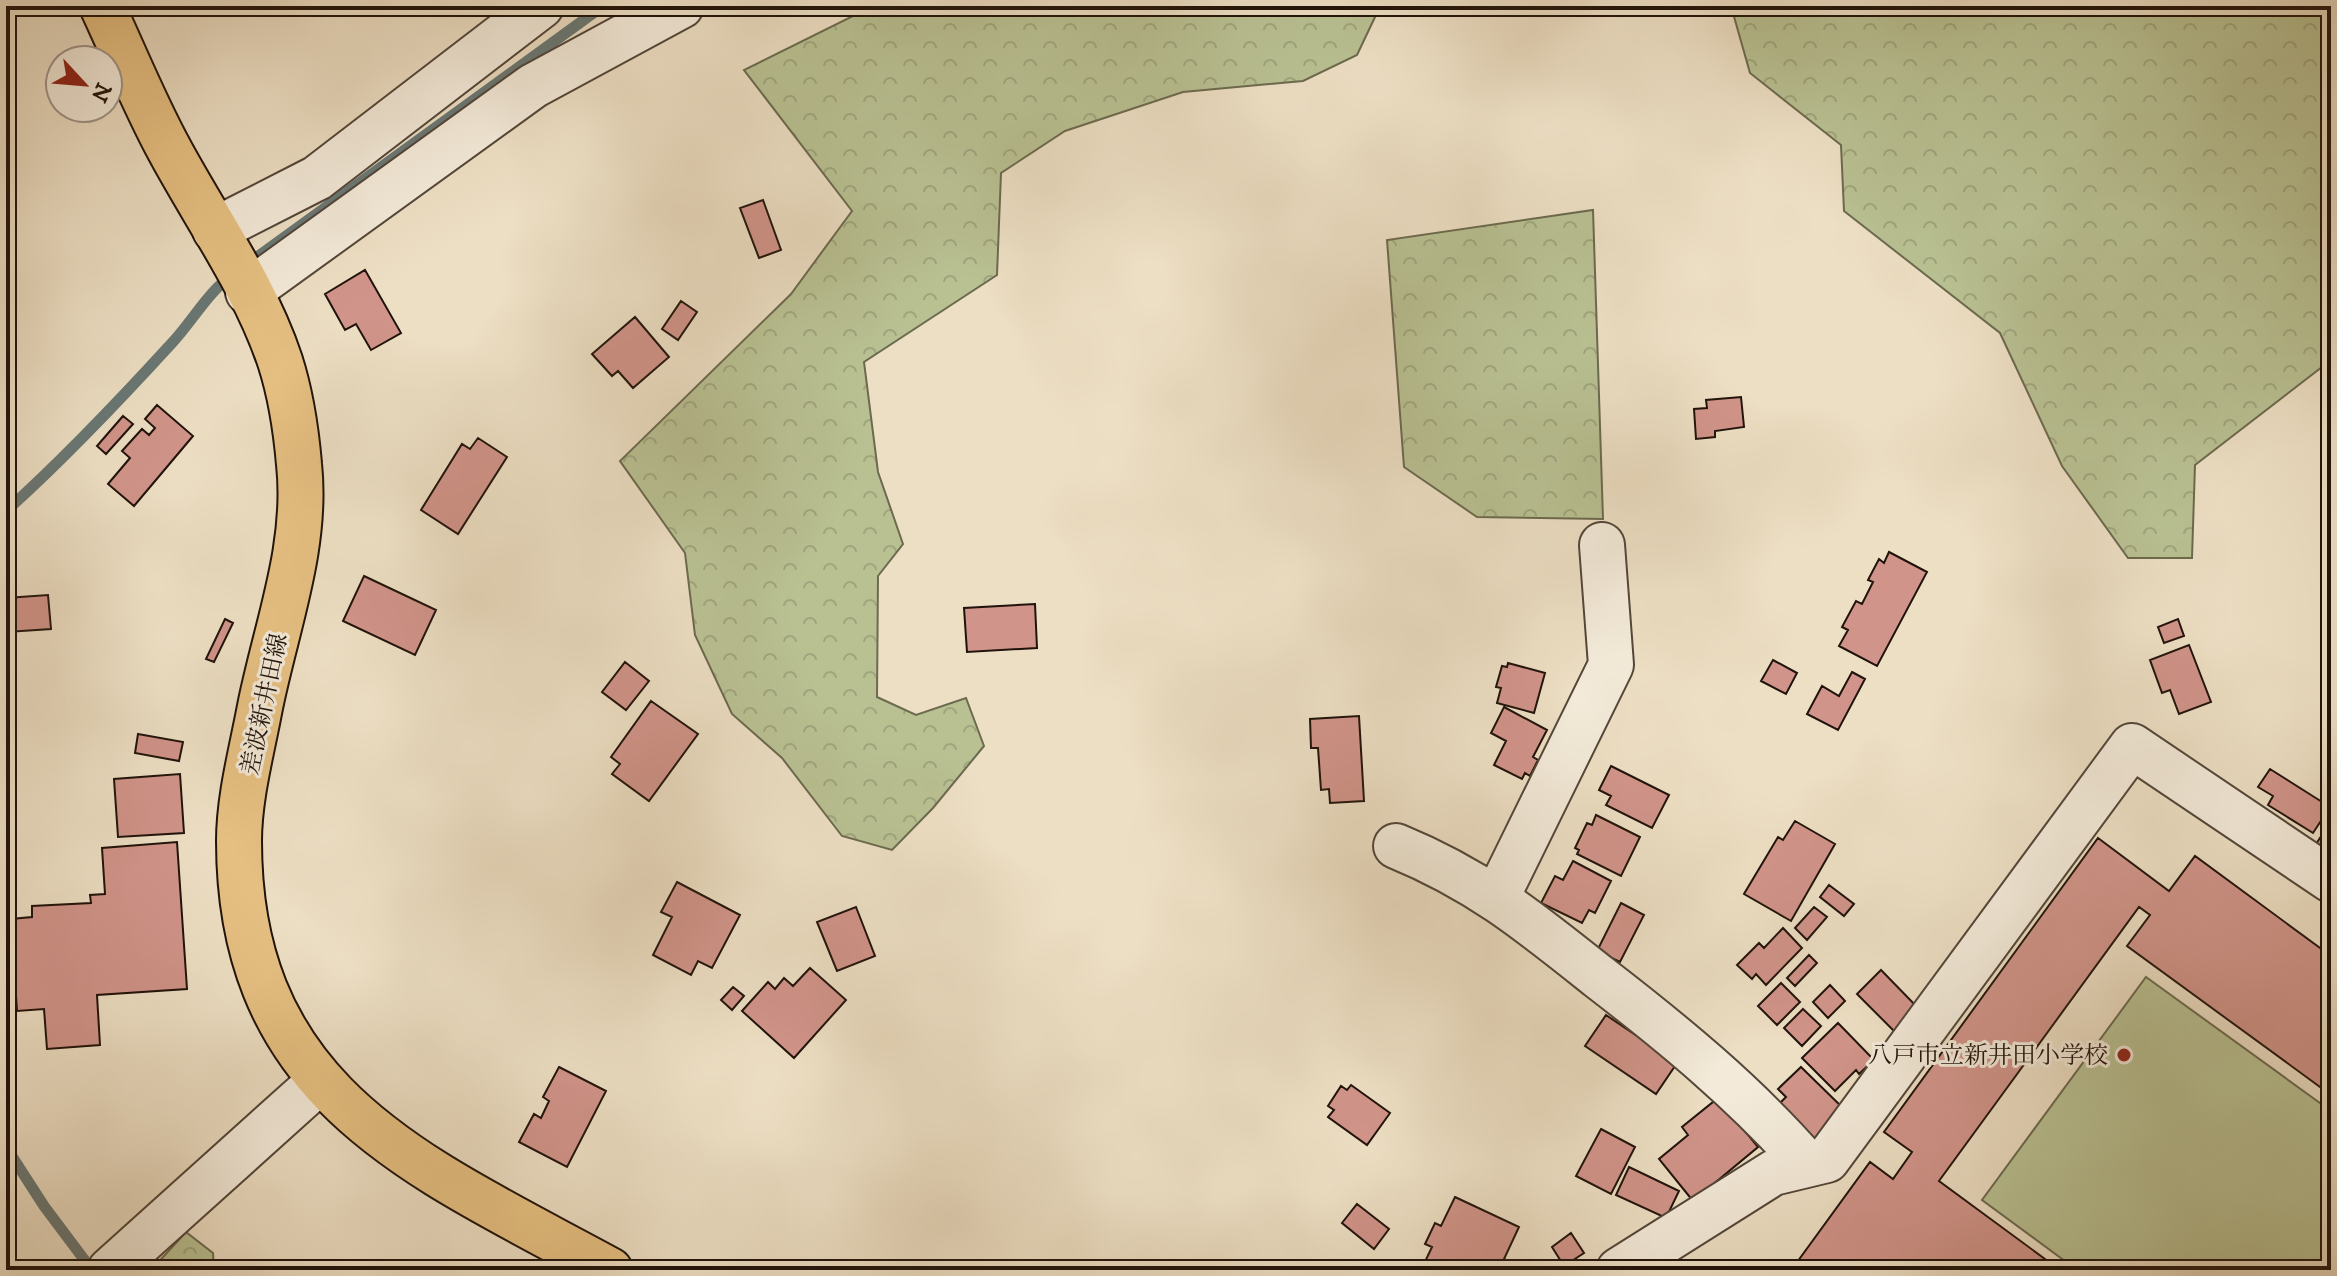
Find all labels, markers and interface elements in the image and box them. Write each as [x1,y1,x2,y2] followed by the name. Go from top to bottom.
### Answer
[44,44,124,124] north arrow
[85,78,117,106] text: N
[235,631,295,778] street label: 差波新井田線
[1868,1041,2108,1071] place label: 八戸市立新井田小学校
[2115,1046,2133,1064] marker: 八戸市立新井田小学校

